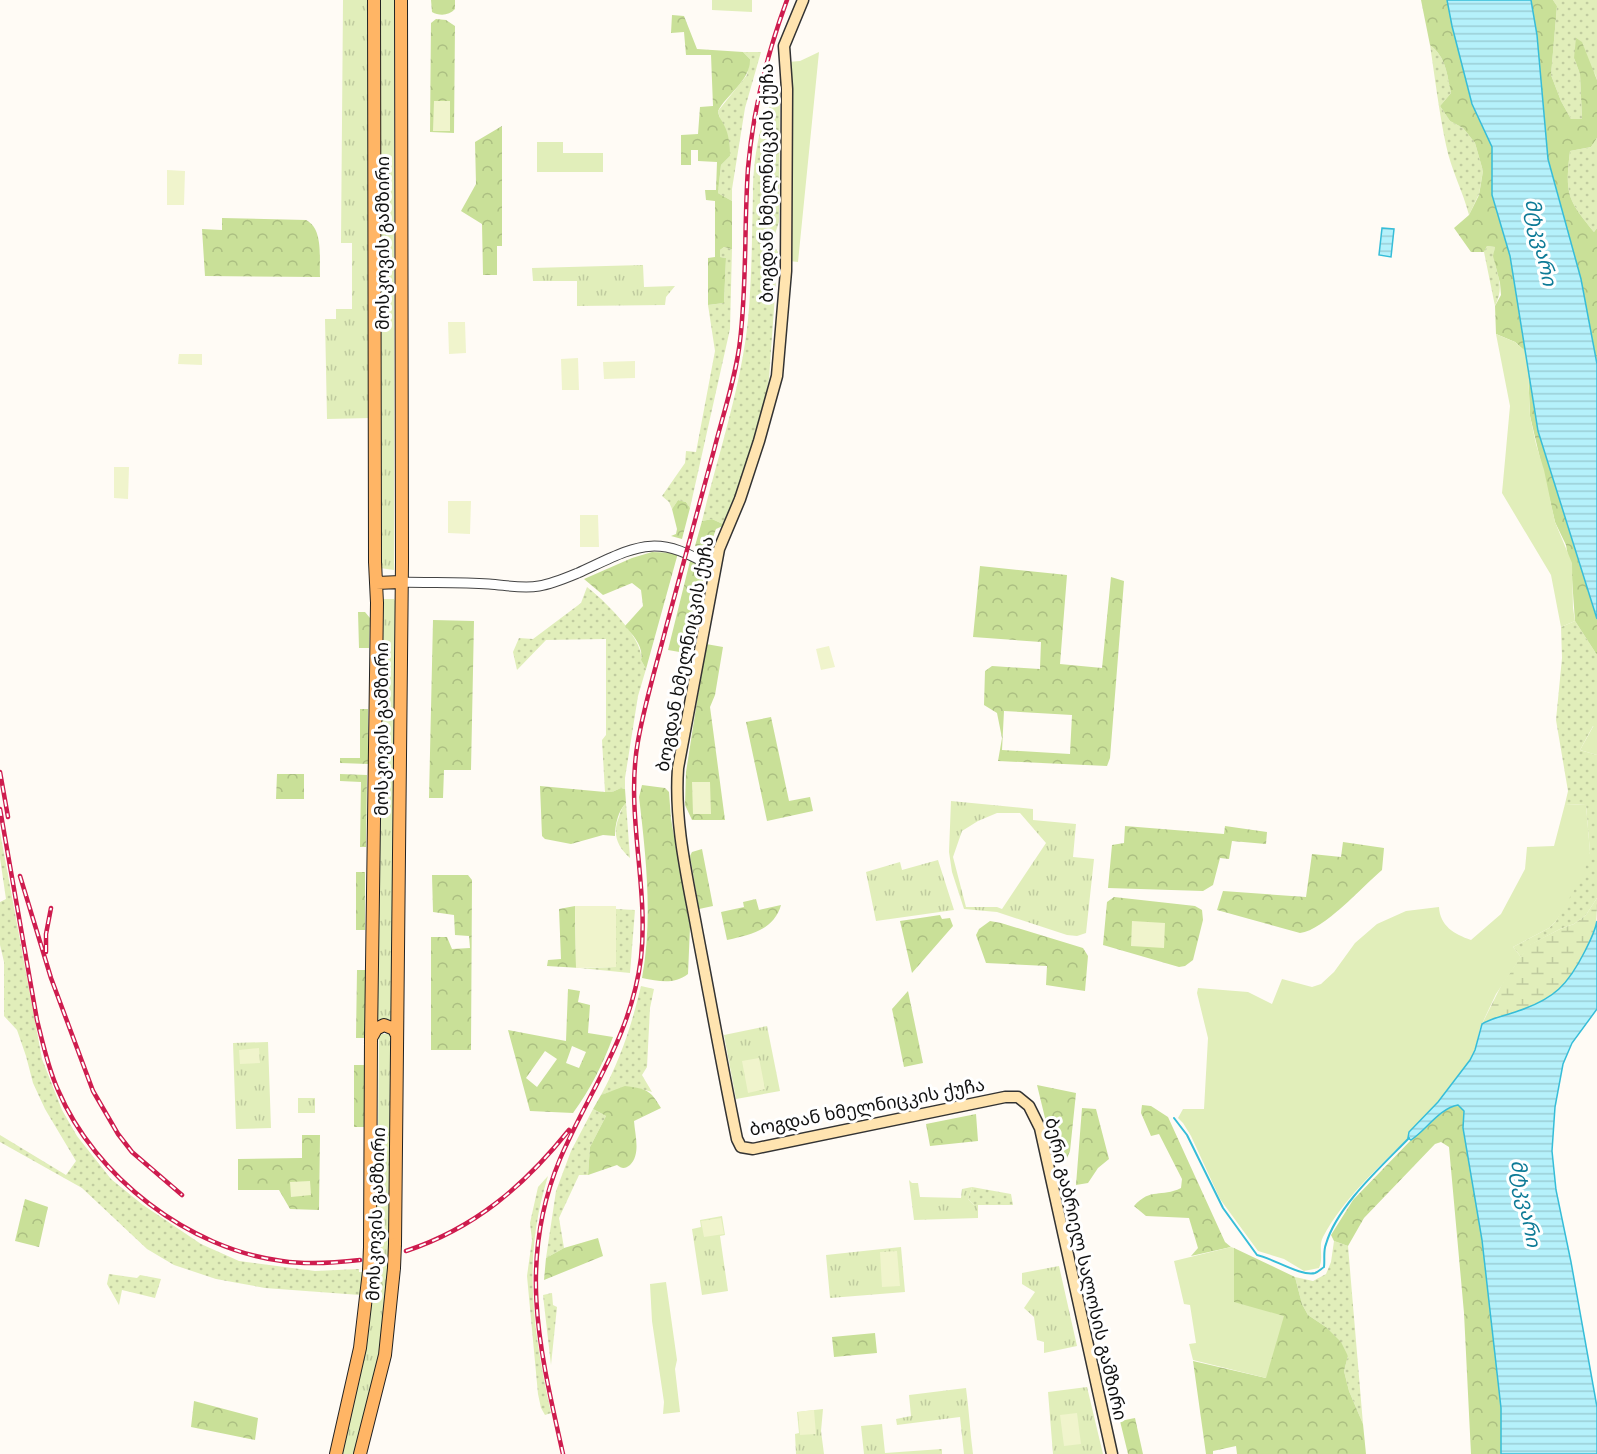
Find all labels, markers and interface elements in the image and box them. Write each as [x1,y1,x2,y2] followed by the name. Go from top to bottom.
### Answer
[756,63,778,303] street label: ბოგდან ხმელნიცკის ქუჩა
[372,156,394,330] street label: მოსკოვის გამზირი
[1520,196,1562,289] water label: მტკვარი
[651,534,719,774] street label: ბოგდან ხმელნიცკის ქუჩა
[371,642,393,816] street label: მოსკოვის გამზირი
[747,1073,987,1141] street label: ბოგდან ხმელნიცკის ქუჩა
[1040,1115,1132,1423] street label: ბერი გაბრიელ სალოსის გამზირი
[362,1127,390,1301] street label: მოსკოვის გამზირი
[1506,1157,1546,1250] water label: მტკვარი

